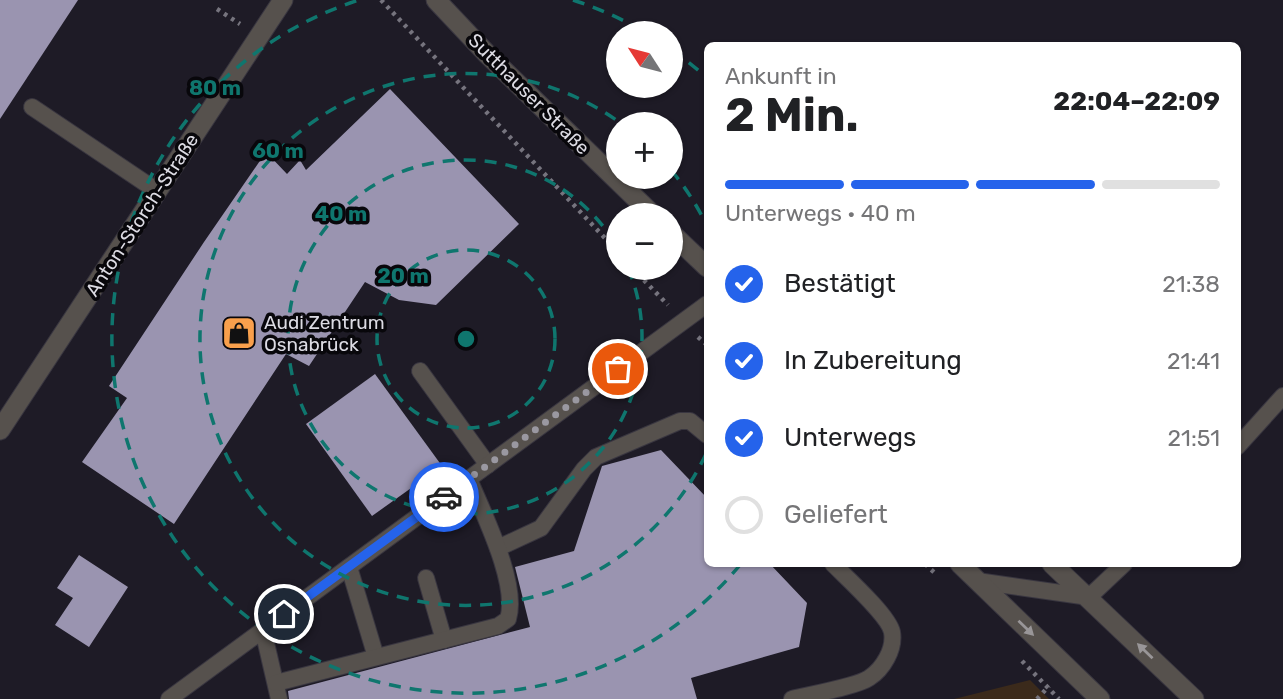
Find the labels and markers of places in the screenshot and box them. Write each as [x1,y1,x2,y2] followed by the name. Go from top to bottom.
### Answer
[264,311,385,356] place label: Audi Zentrum Osnabrück
[220,314,258,352] shop icon: Audi Zentrum Osnabrück
[454,327,478,351] centre of rings
[588,339,648,399] pin
[254,584,314,644] pin

